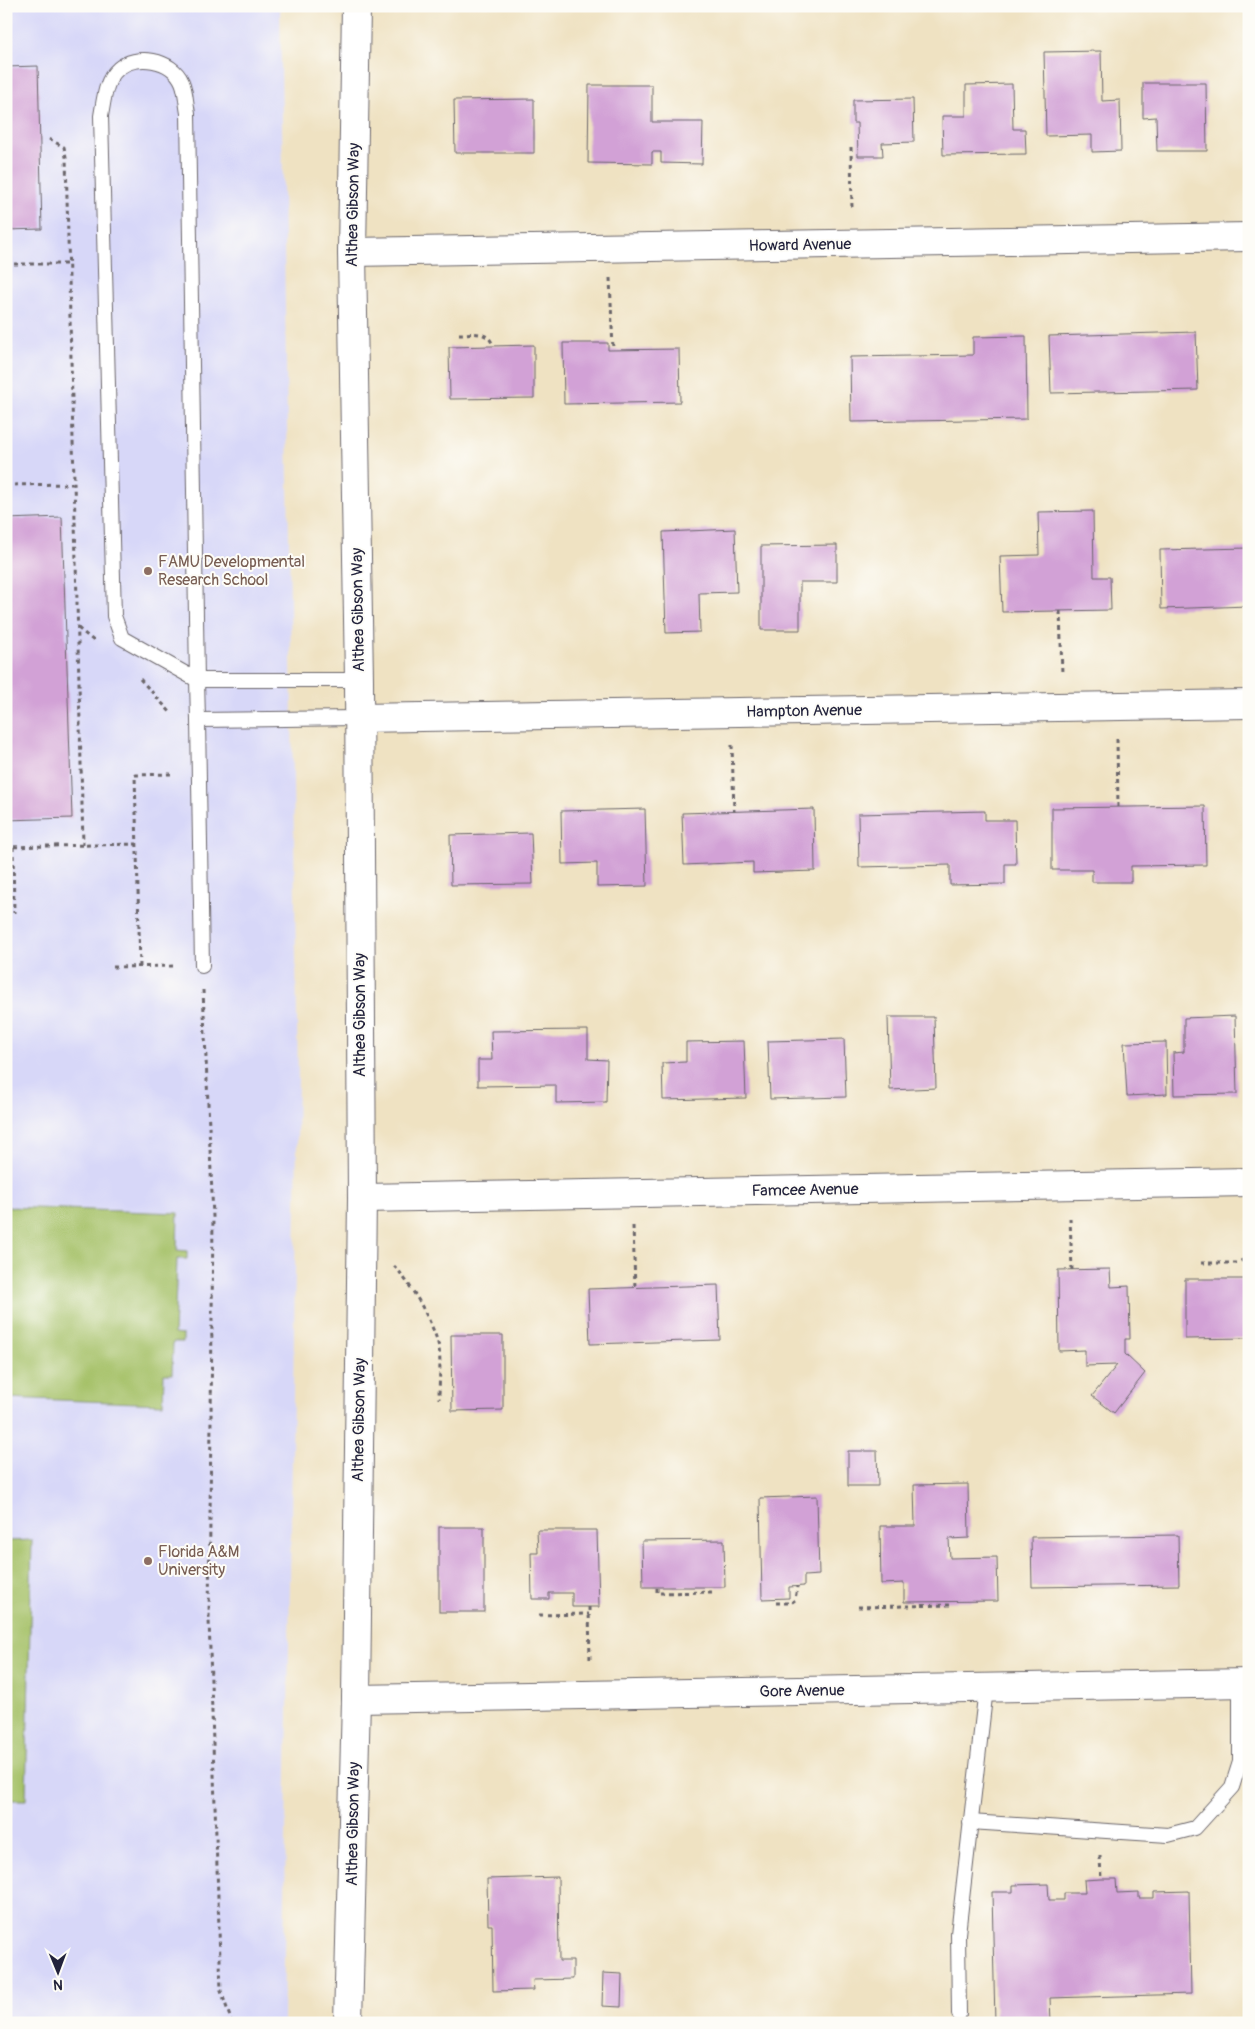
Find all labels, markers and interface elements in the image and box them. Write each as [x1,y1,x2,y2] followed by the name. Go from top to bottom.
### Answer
[342,143,364,267] street label: Althea Gibson Way
[748,234,852,256] street label: Howard Avenue
[347,548,369,672] street label: Althea Gibson Way
[158,552,305,590] place label: FAMU Developmental Research School
[142,565,154,577] marker: FAMU Developmental Research School
[746,700,862,722] street label: Hampton Avenue
[350,953,370,1077] street label: Althea Gibson Way
[751,1179,859,1201] street label: Famcee Avenue
[348,1358,370,1482] street label: Althea Gibson Way
[158,1542,239,1580] place label: Florida A&M University
[142,1555,154,1567] marker: Florida A&M University
[759,1680,845,1702] street label: Gore Avenue
[342,1762,364,1886] street label: Althea Gibson Way
[32,1946,82,1996] north arrow
[53,1976,63,1993] text: N

